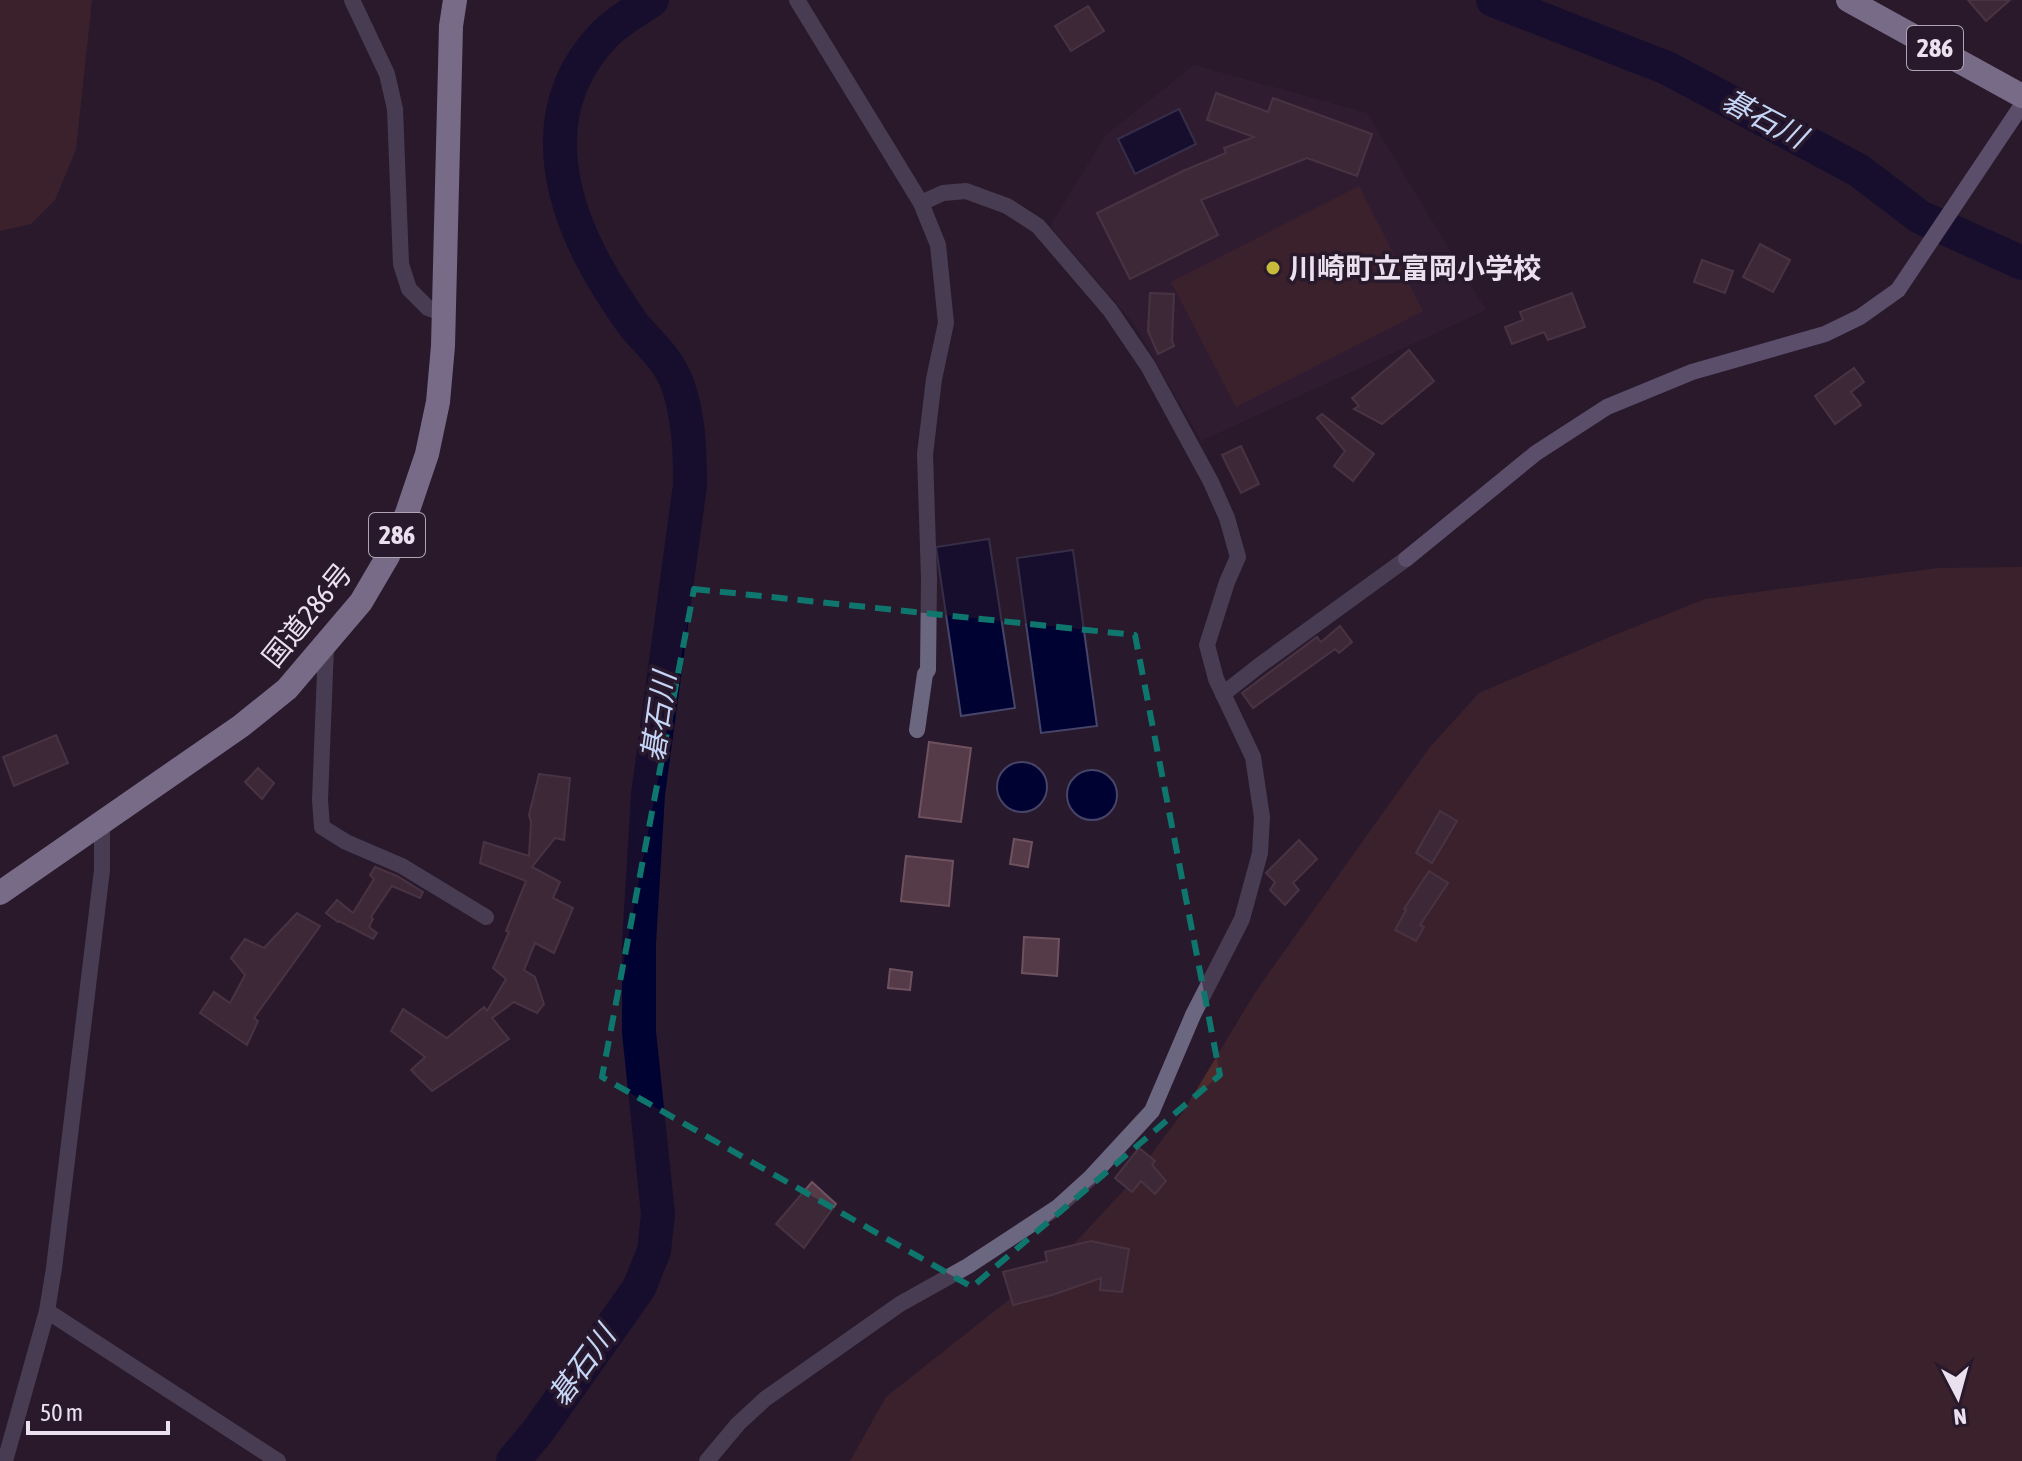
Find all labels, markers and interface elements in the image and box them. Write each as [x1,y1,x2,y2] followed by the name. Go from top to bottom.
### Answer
[1907,26,1963,70] road number: 286
[1717,82,1815,156] water label: 碁石川
[1289,252,1541,284] place label: 川崎町立富岡小学校
[1264,259,1282,277] marker: 川崎町立富岡小学校
[369,513,425,557] road number: 286
[256,557,358,673] street label: 国道286号
[635,667,682,764] water label: 碁石川
[541,1317,623,1412] water label: 碁石川
[1918,1357,1998,1437] north arrow
[28,1385,168,1435] scale bar
[40,1399,83,1426] text: 50 m
[1952,1403,1968,1430] text: N

